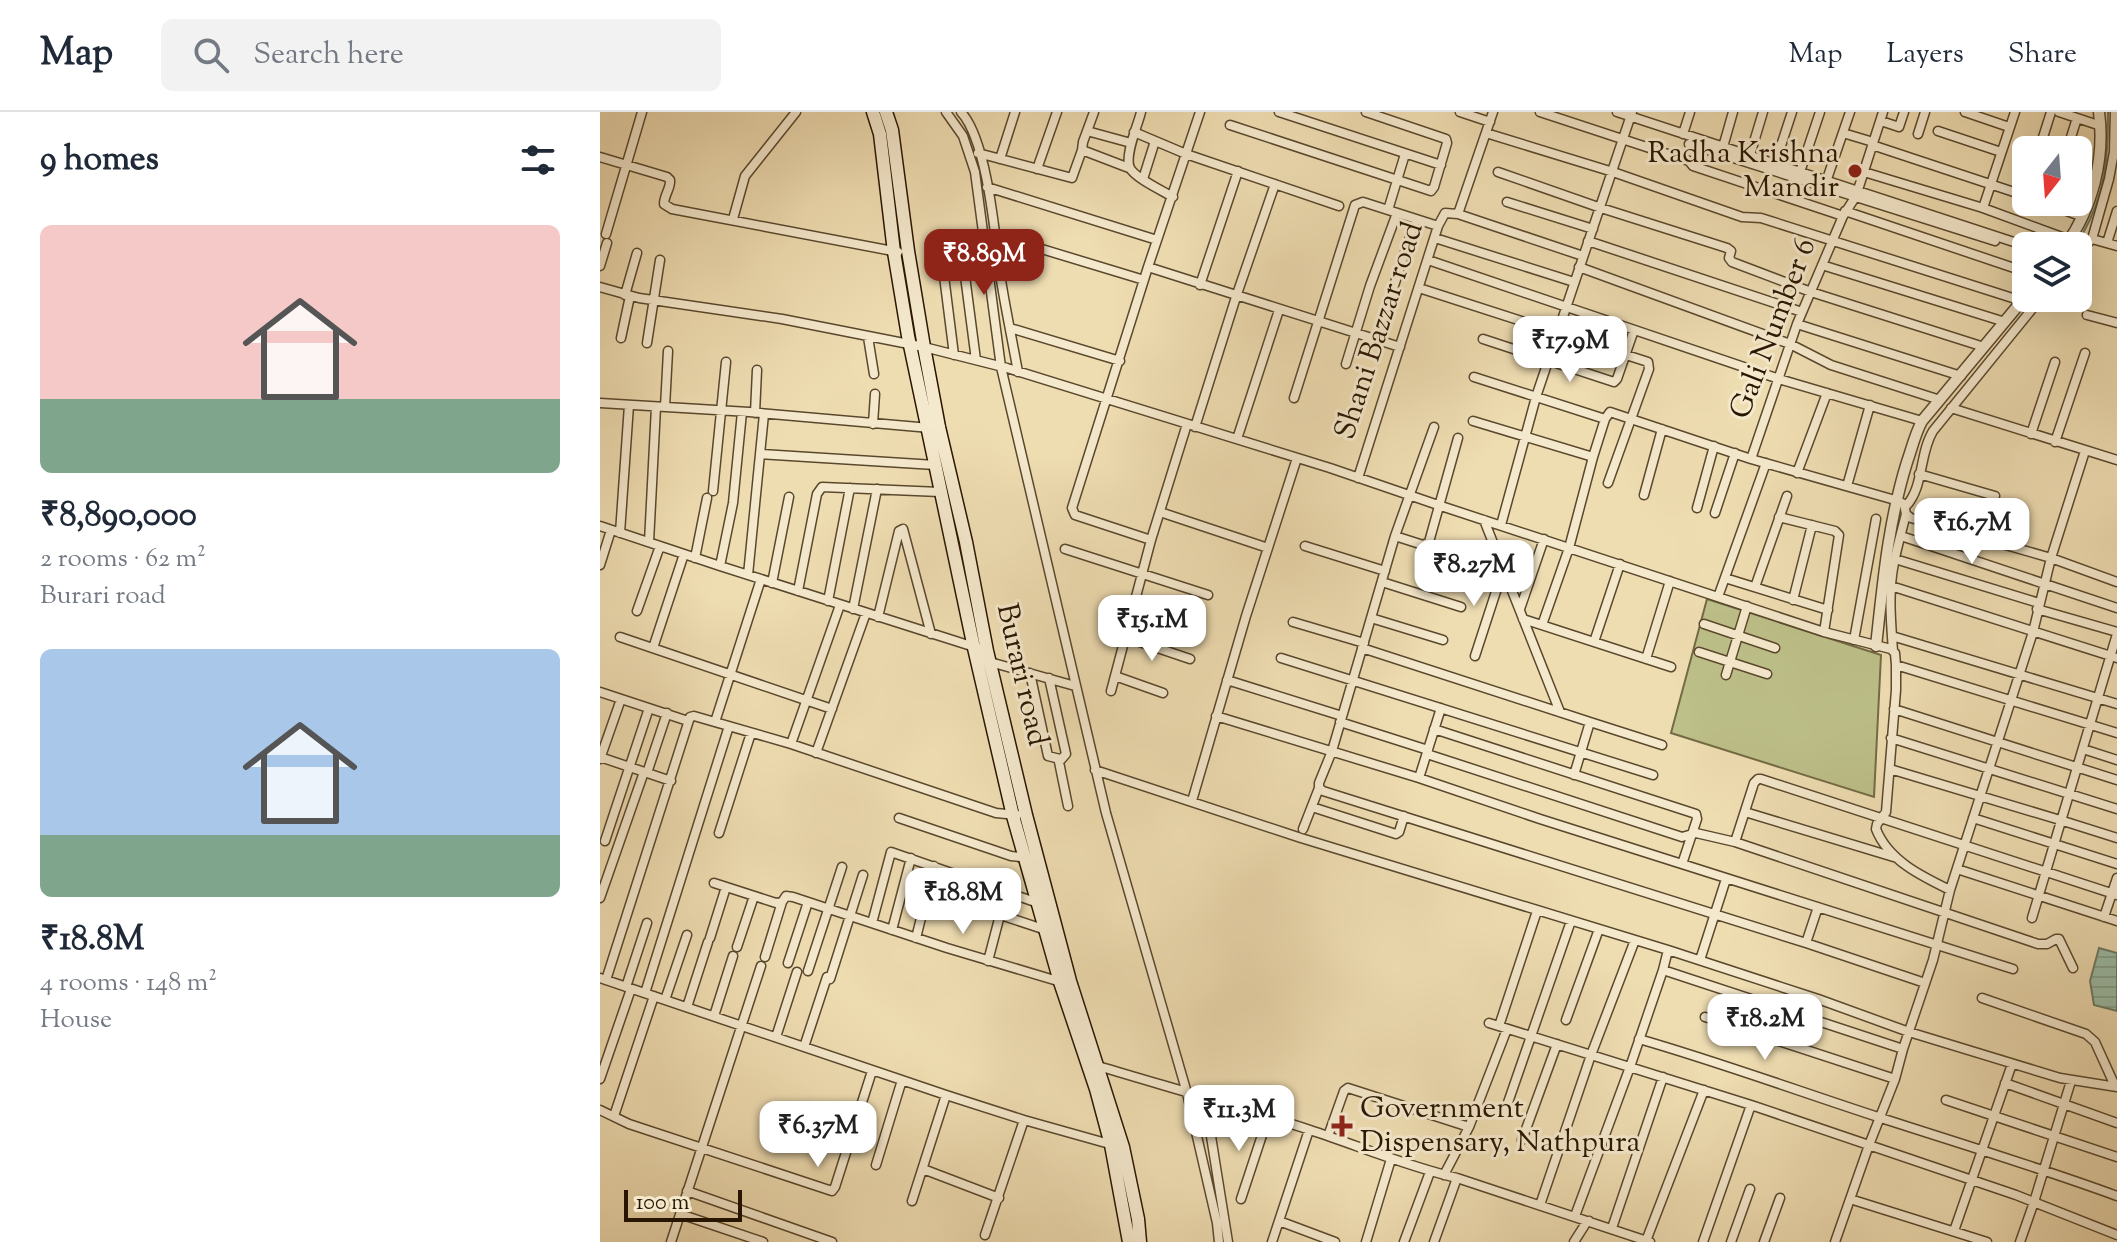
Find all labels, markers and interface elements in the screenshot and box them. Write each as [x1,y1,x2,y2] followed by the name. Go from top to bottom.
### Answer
[161,19,721,91] search box
[40,28,113,82] text: Map
[189,33,233,77] icon: search
[253,34,404,77] text: Search here
[1789,35,1842,75] text: Map
[1886,35,1964,75] text: Layers
[2008,35,2077,75] text: Share
[1647,133,1839,210] place label: Radha Krishna Mandir
[40,136,159,185] text: 9 homes
[2012,136,2092,216] north arrow
[2012,136,2092,312] map controls
[516,138,560,182] icon: filters
[1846,162,1864,180] marker: Radha Krishna Mandir
[1325,217,1435,445] street label: Shani Bazzar road
[919,229,1049,297] pin: ₹8.89M
[2012,232,2092,312] button: layers
[1720,233,1828,425] street label: Gali Number 6
[942,236,1026,273] text: ₹8.89M
[228,277,372,421] icon: home
[1505,316,1635,384] pin: ₹17.9M
[1531,323,1609,360] text: ₹17.9M
[40,492,197,541] text: ₹8,890,000
[1907,498,2037,566] pin: ₹16.7M
[1932,505,2012,542] text: ₹16.7M
[1409,540,1539,608] pin: ₹8.27M
[40,541,206,578] text: 2 rooms · 62 m²
[1433,547,1515,584] text: ₹8.27M
[40,578,166,615] text: Burari road
[1087,595,1217,663] pin: ₹15.1M
[984,600,1058,751] street label: Burari road
[1116,602,1188,639] text: ₹15.1M
[228,701,372,845] icon: home
[898,868,1028,936] pin: ₹18.8M
[923,875,1003,912] text: ₹18.8M
[40,916,144,965] text: ₹18.8M
[40,965,217,1002] text: 4 rooms · 148 m²
[1700,994,1830,1062] pin: ₹18.2M
[1725,1001,1805,1038] text: ₹18.2M
[40,1002,112,1039] text: House
[1174,1085,1304,1153] pin: ₹11.3M
[1360,1088,1640,1165] place label: Government Dispensary, Nathpura
[1202,1092,1276,1129] text: ₹11.3M
[753,1101,883,1169] pin: ₹6.37M
[778,1108,858,1145] text: ₹6.37M
[1331,1115,1353,1137] marker: Government Dispensary, Nathpura
[624,1186,742,1222] scale bar
[636,1188,689,1220] text: 100 m

